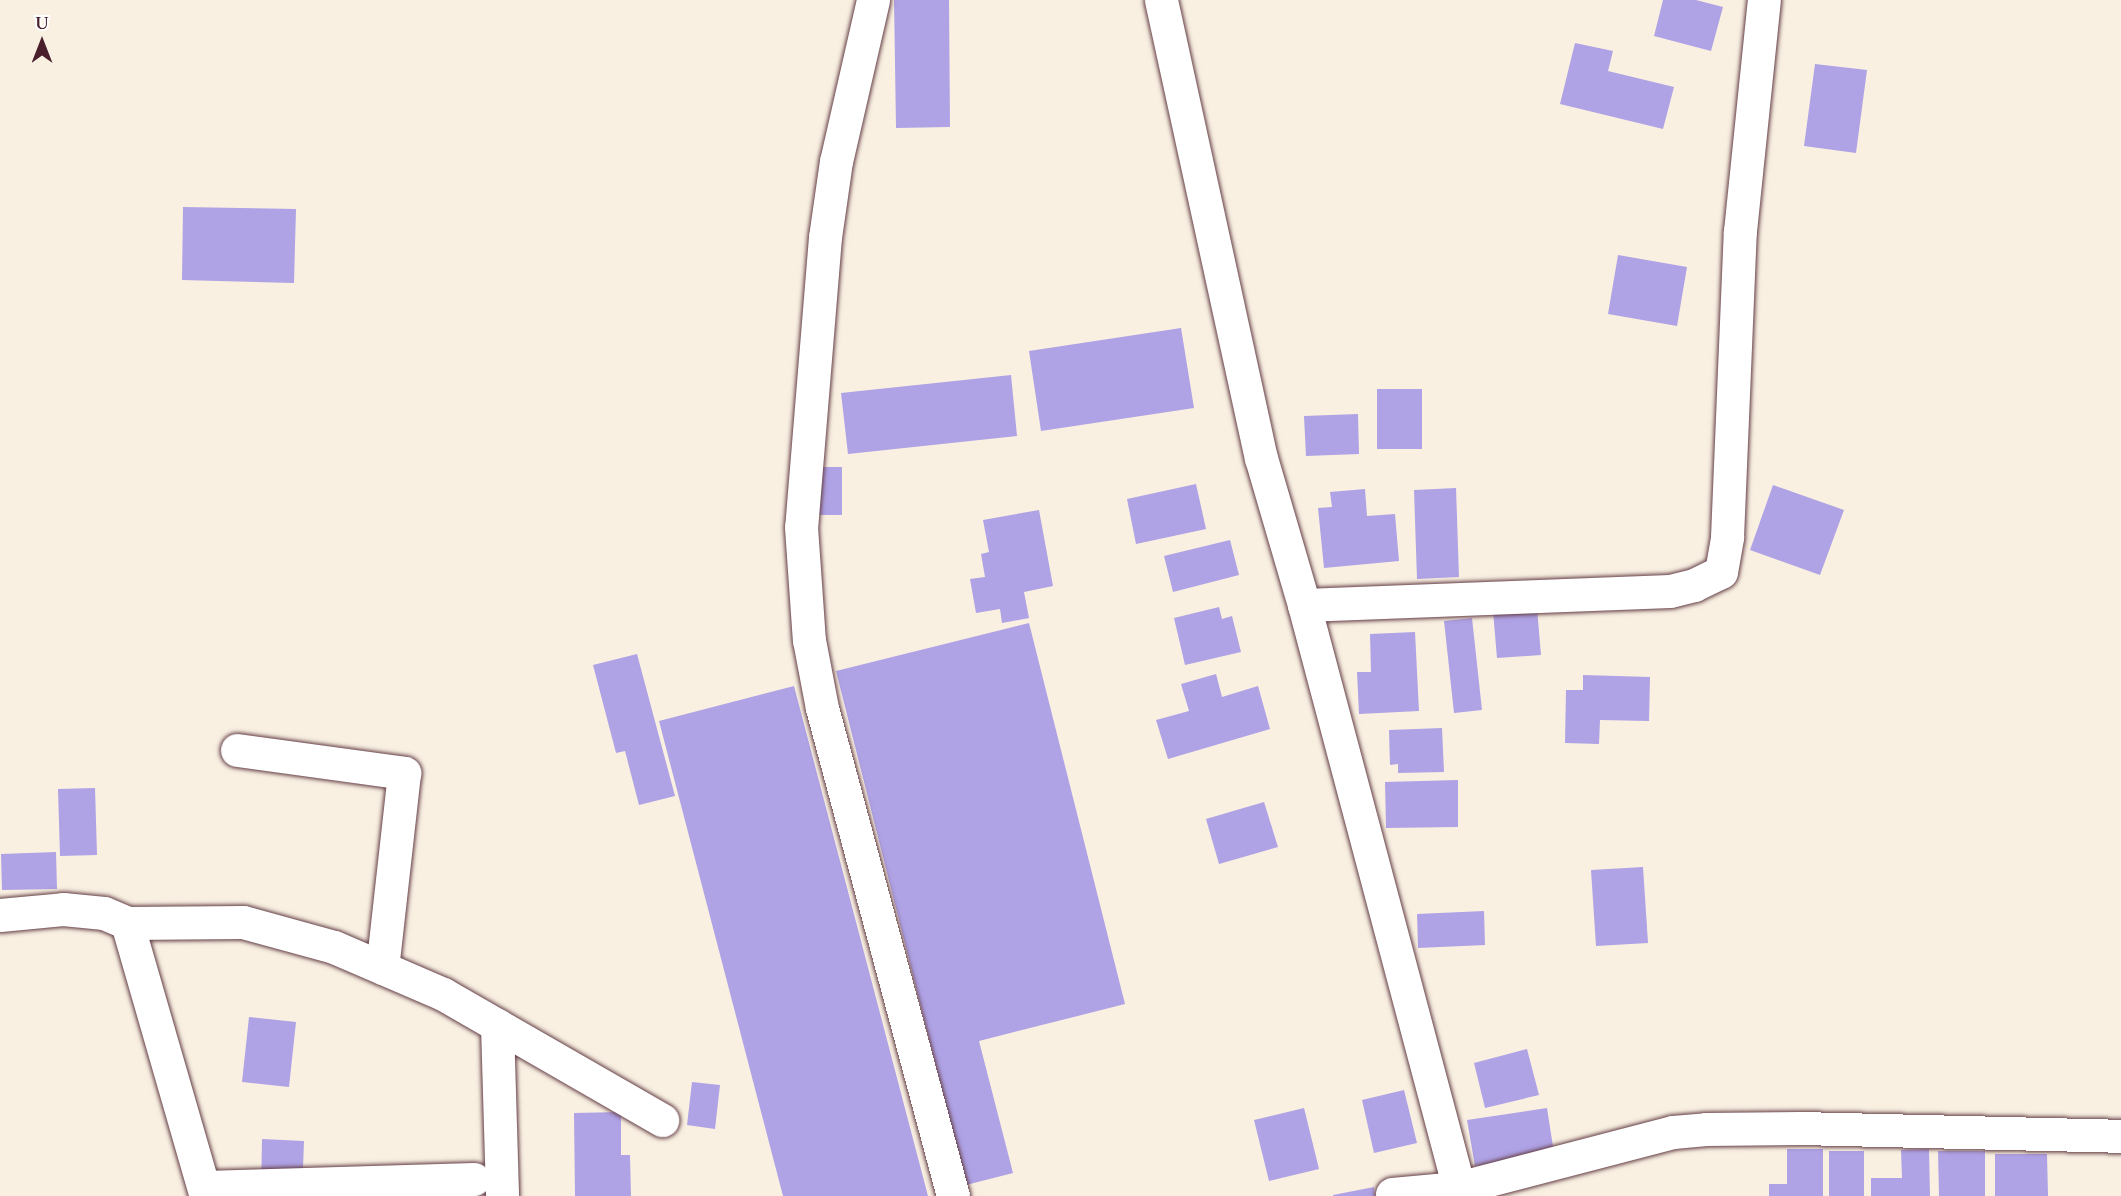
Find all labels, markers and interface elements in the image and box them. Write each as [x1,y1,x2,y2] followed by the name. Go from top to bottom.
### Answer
[12,12,72,72] north arrow
[35,13,49,35] text: U

